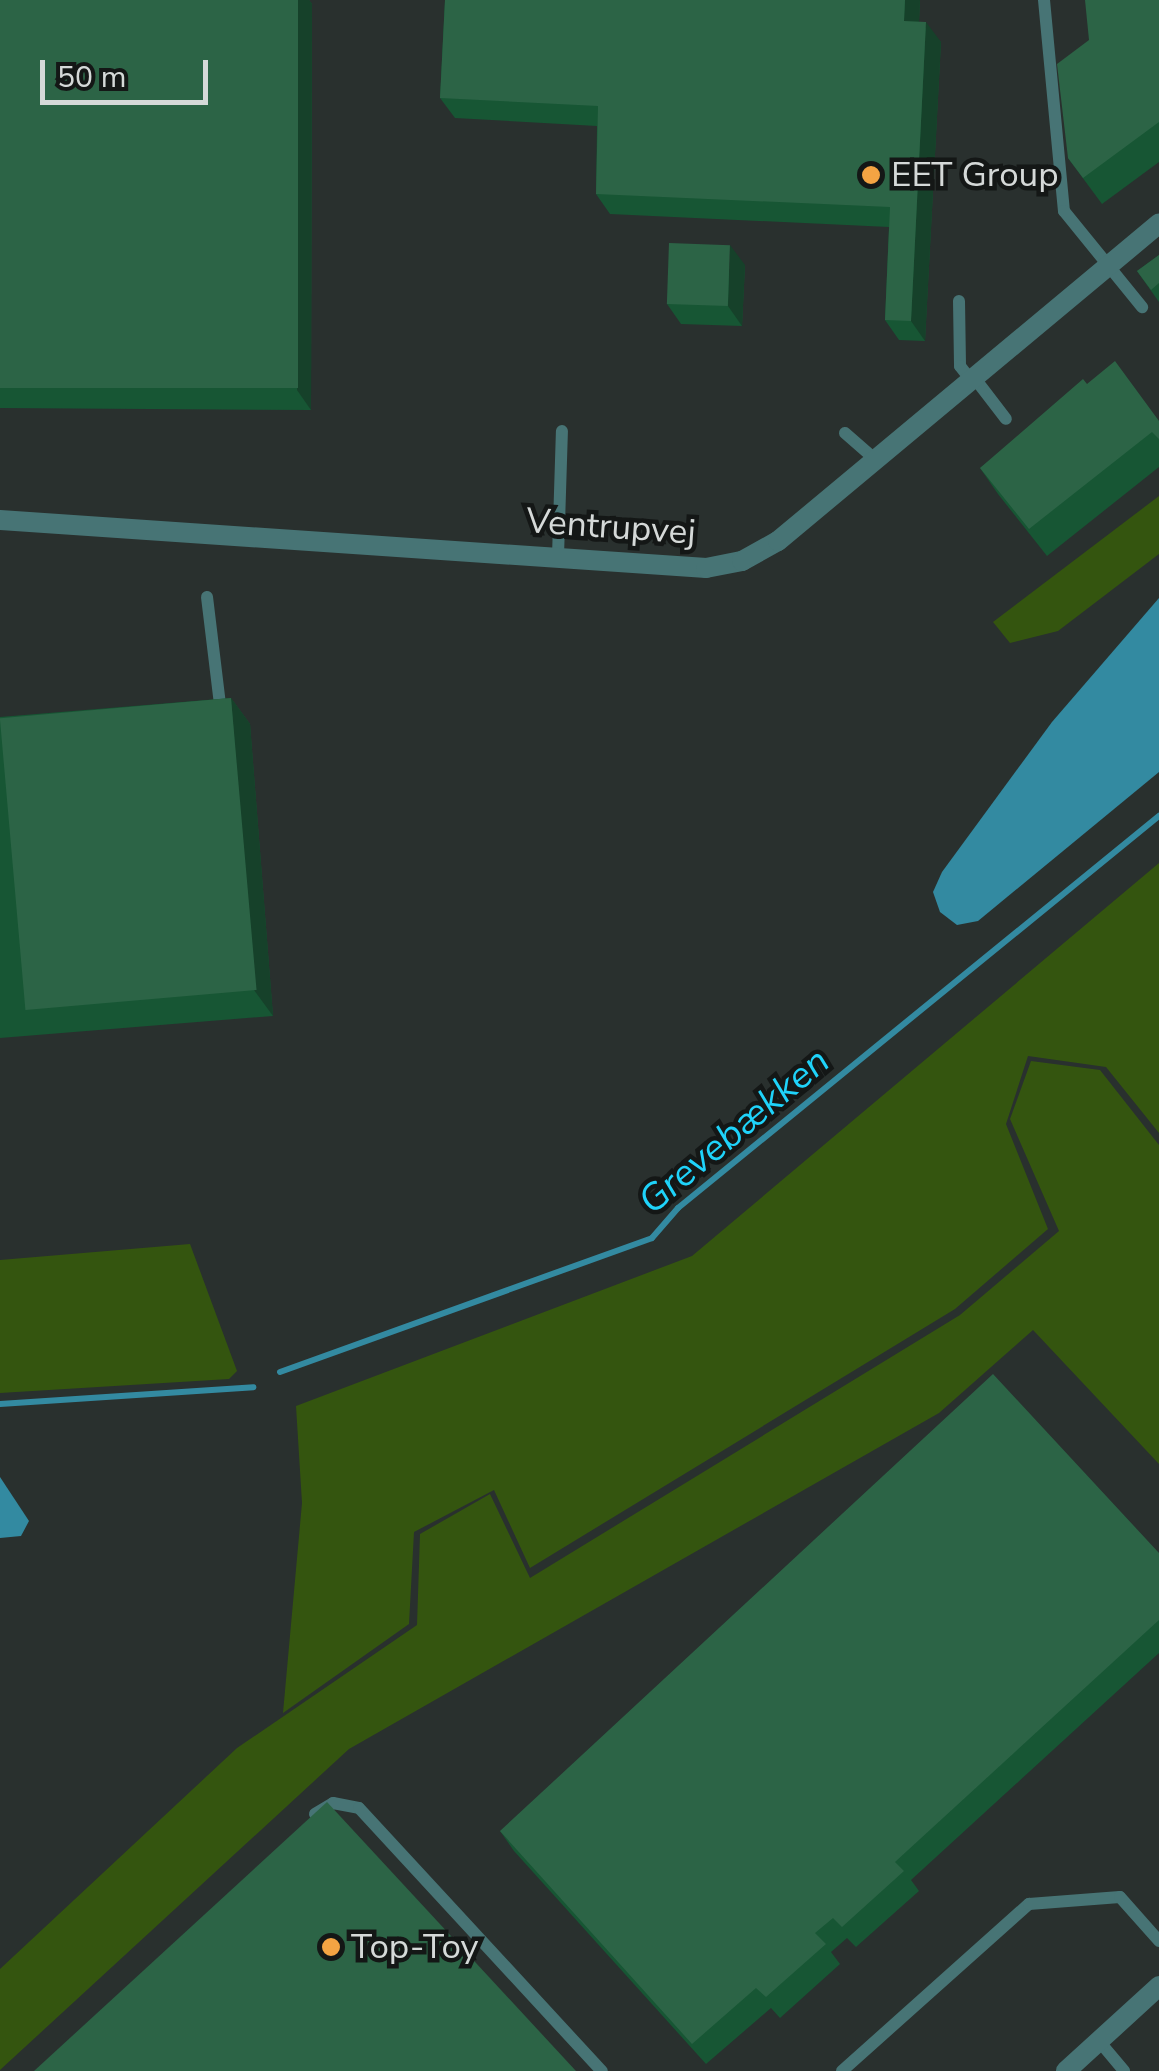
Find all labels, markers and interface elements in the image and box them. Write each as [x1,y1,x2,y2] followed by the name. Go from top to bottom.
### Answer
[45,40,212,102] scale bar
[57,57,126,98] text: 50 m
[891,154,1059,196] place label: EET Group
[860,164,882,186] marker: EET Group
[525,500,697,554] street label: Ventrupvej
[629,1038,839,1224] water label: Grevebækken
[351,1926,479,1968] place label: Top-Toy
[320,1936,342,1958] marker: Top-Toy

